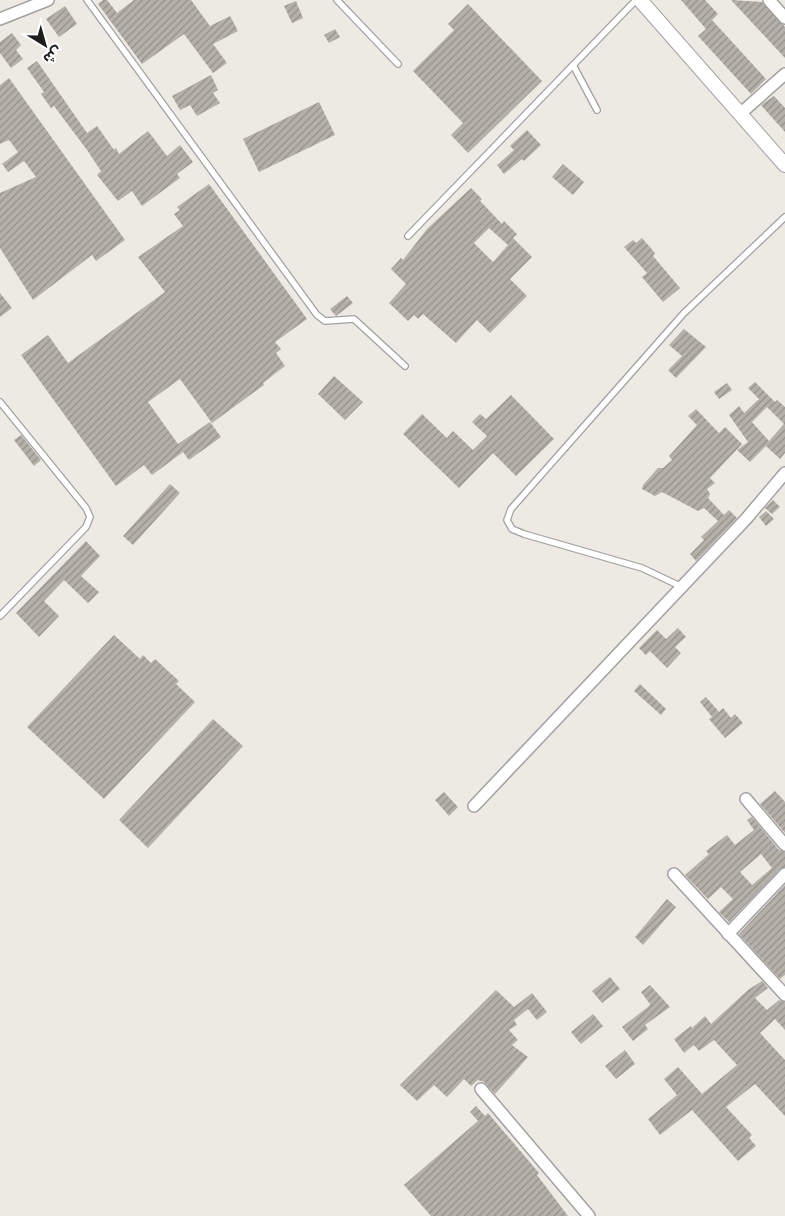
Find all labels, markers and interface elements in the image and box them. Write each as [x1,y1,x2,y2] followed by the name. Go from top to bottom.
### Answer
[20,20,70,70] north arrow
[40,43,66,68] text: ش

